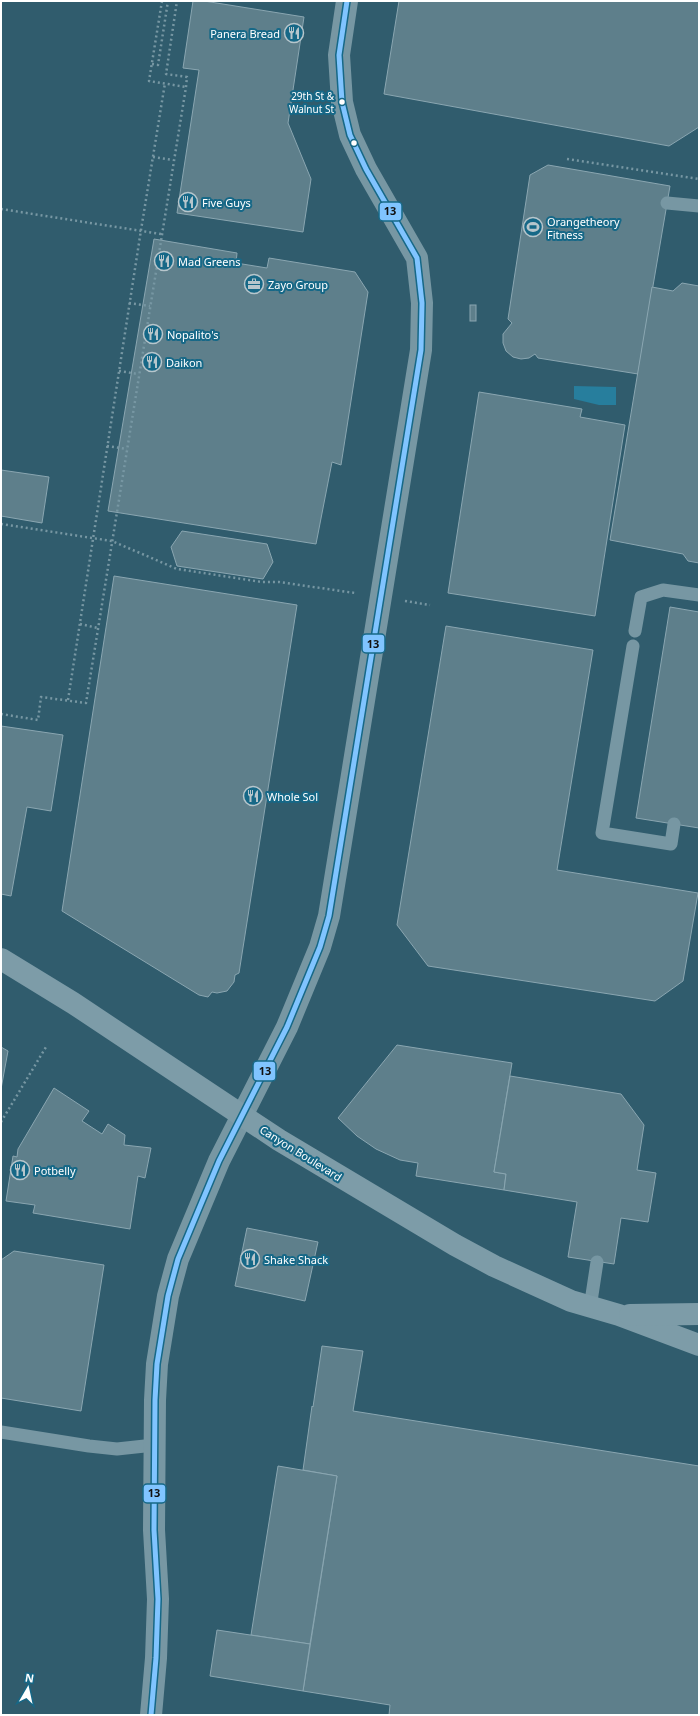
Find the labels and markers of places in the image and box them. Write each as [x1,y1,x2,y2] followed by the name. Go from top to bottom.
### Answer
[283,22,305,44] restaurant icon: Panera Bread
[210,26,280,41] place label: Panera Bread
[289,89,335,116] place label: 29th St & Walnut St
[337,97,347,107] marker: 29th St & Walnut St
[349,138,359,148] unlabelled marker
[177,191,199,213] restaurant icon: Five Guys
[202,195,251,210] place label: Five Guys
[547,214,620,242] place label: Orangetheory Fitness
[522,216,544,238] sports icon: Orangetheory Fitness
[153,250,175,272] restaurant icon: Mad Greens
[178,254,241,269] place label: Mad Greens
[243,273,265,295] office icon: Zayo Group
[268,277,328,292] place label: Zayo Group
[142,323,164,345] restaurant icon: Nopalito's
[167,327,219,342] place label: Nopalito's
[141,351,163,373] restaurant icon: Daikon
[166,355,202,370] place label: Daikon
[242,785,264,807] restaurant icon: Whole Sol
[267,789,318,804] place label: Whole Sol
[9,1159,31,1181] restaurant icon: Potbelly
[34,1163,76,1178] place label: Potbelly
[239,1248,261,1270] restaurant icon: Shake Shack
[264,1252,328,1267] place label: Shake Shack

